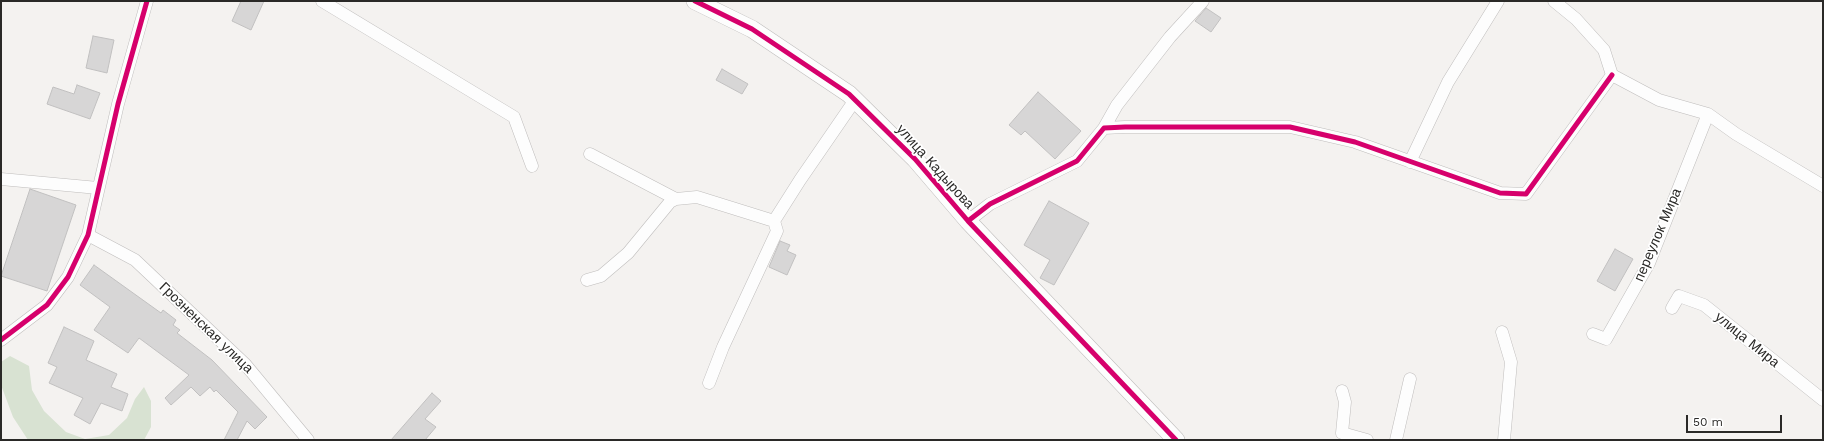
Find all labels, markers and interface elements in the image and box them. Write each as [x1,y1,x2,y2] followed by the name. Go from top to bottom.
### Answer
[893,121,977,213] street label: улица Кадырова
[1631,186,1685,284] street label: переулок Мира
[156,279,256,377] street label: Грозненская улица
[1711,309,1783,371] street label: улица Мира
[1688,407,1784,433] scale bar
[1693,415,1723,429] text: 50 m

